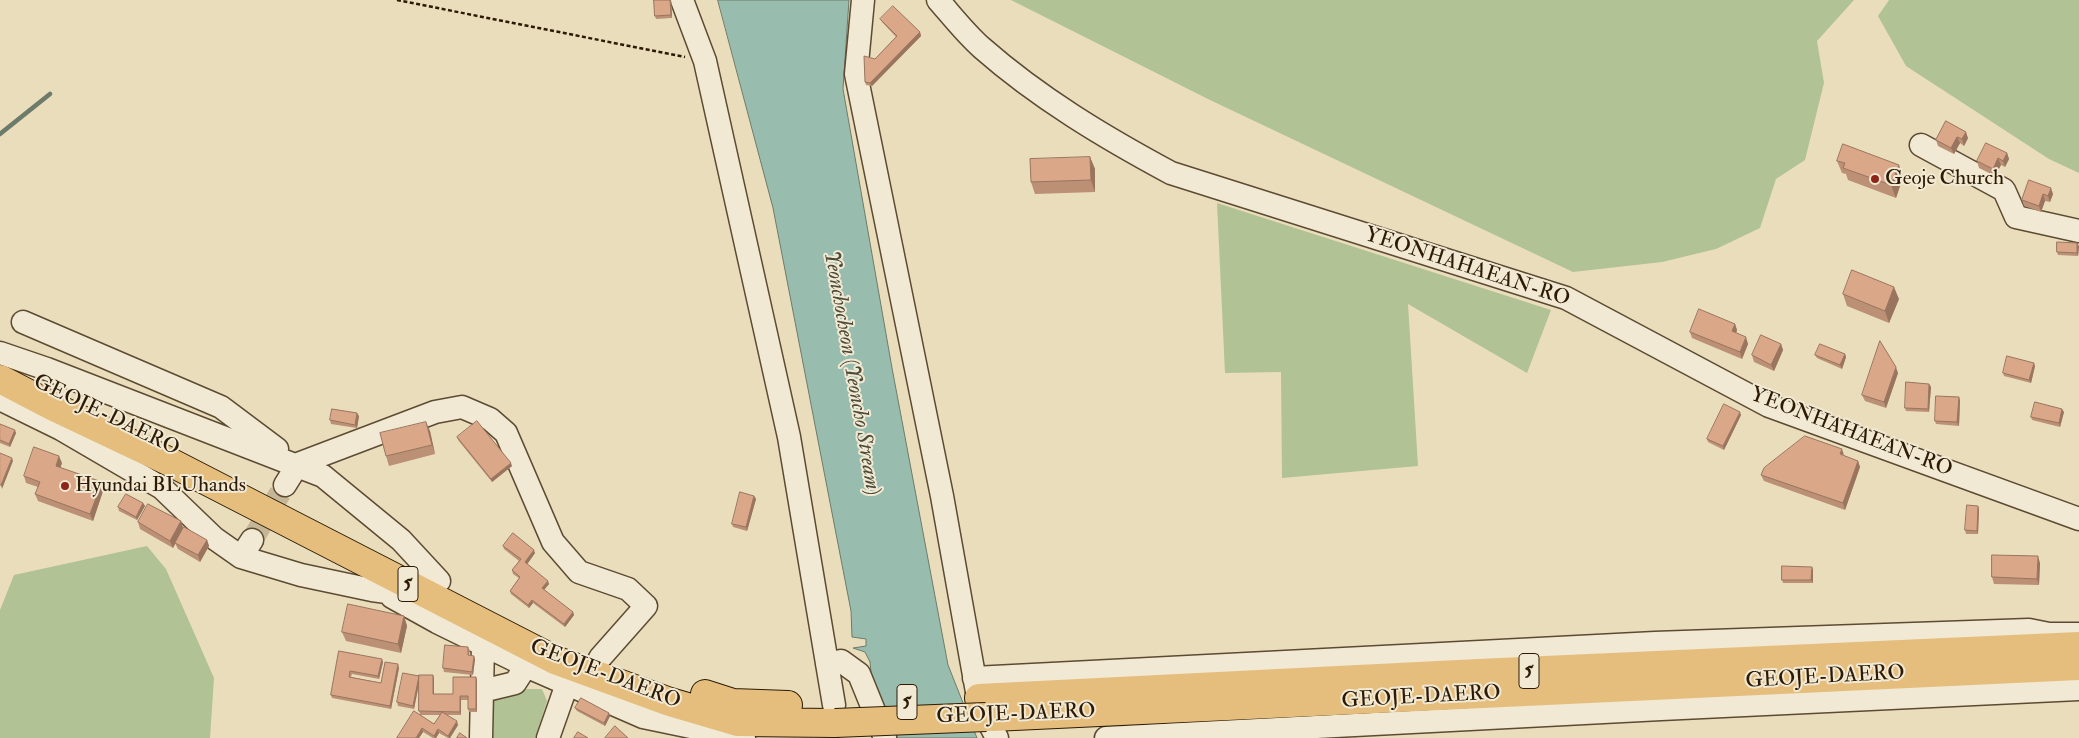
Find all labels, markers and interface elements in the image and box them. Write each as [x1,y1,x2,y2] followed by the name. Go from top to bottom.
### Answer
[1885,166,2004,192] place label: Geoje Church
[1869,173,1881,185] marker: Geoje Church
[1361,223,1573,313] street label: YEONHAHAEAN-RO
[817,249,885,497] water label: Yeonchocheon (Yeoncho Stream)
[29,370,183,462] street label: GEOJE-DAERO
[1746,383,1956,483] street label: YEONHAHAEAN-RO
[75,473,246,499] place label: Hyundai BLUhands
[59,480,71,492] marker: Hyundai BLUhands
[398,566,418,602] road number: 5
[526,635,684,715] street label: GEOJE-DAERO
[1519,654,1539,688] road number: 5
[1745,661,1905,695] street label: GEOJE-DAERO
[1341,681,1501,715] street label: GEOJE-DAERO
[897,684,917,720] road number: 5
[936,700,1096,730] street label: GEOJE-DAERO

